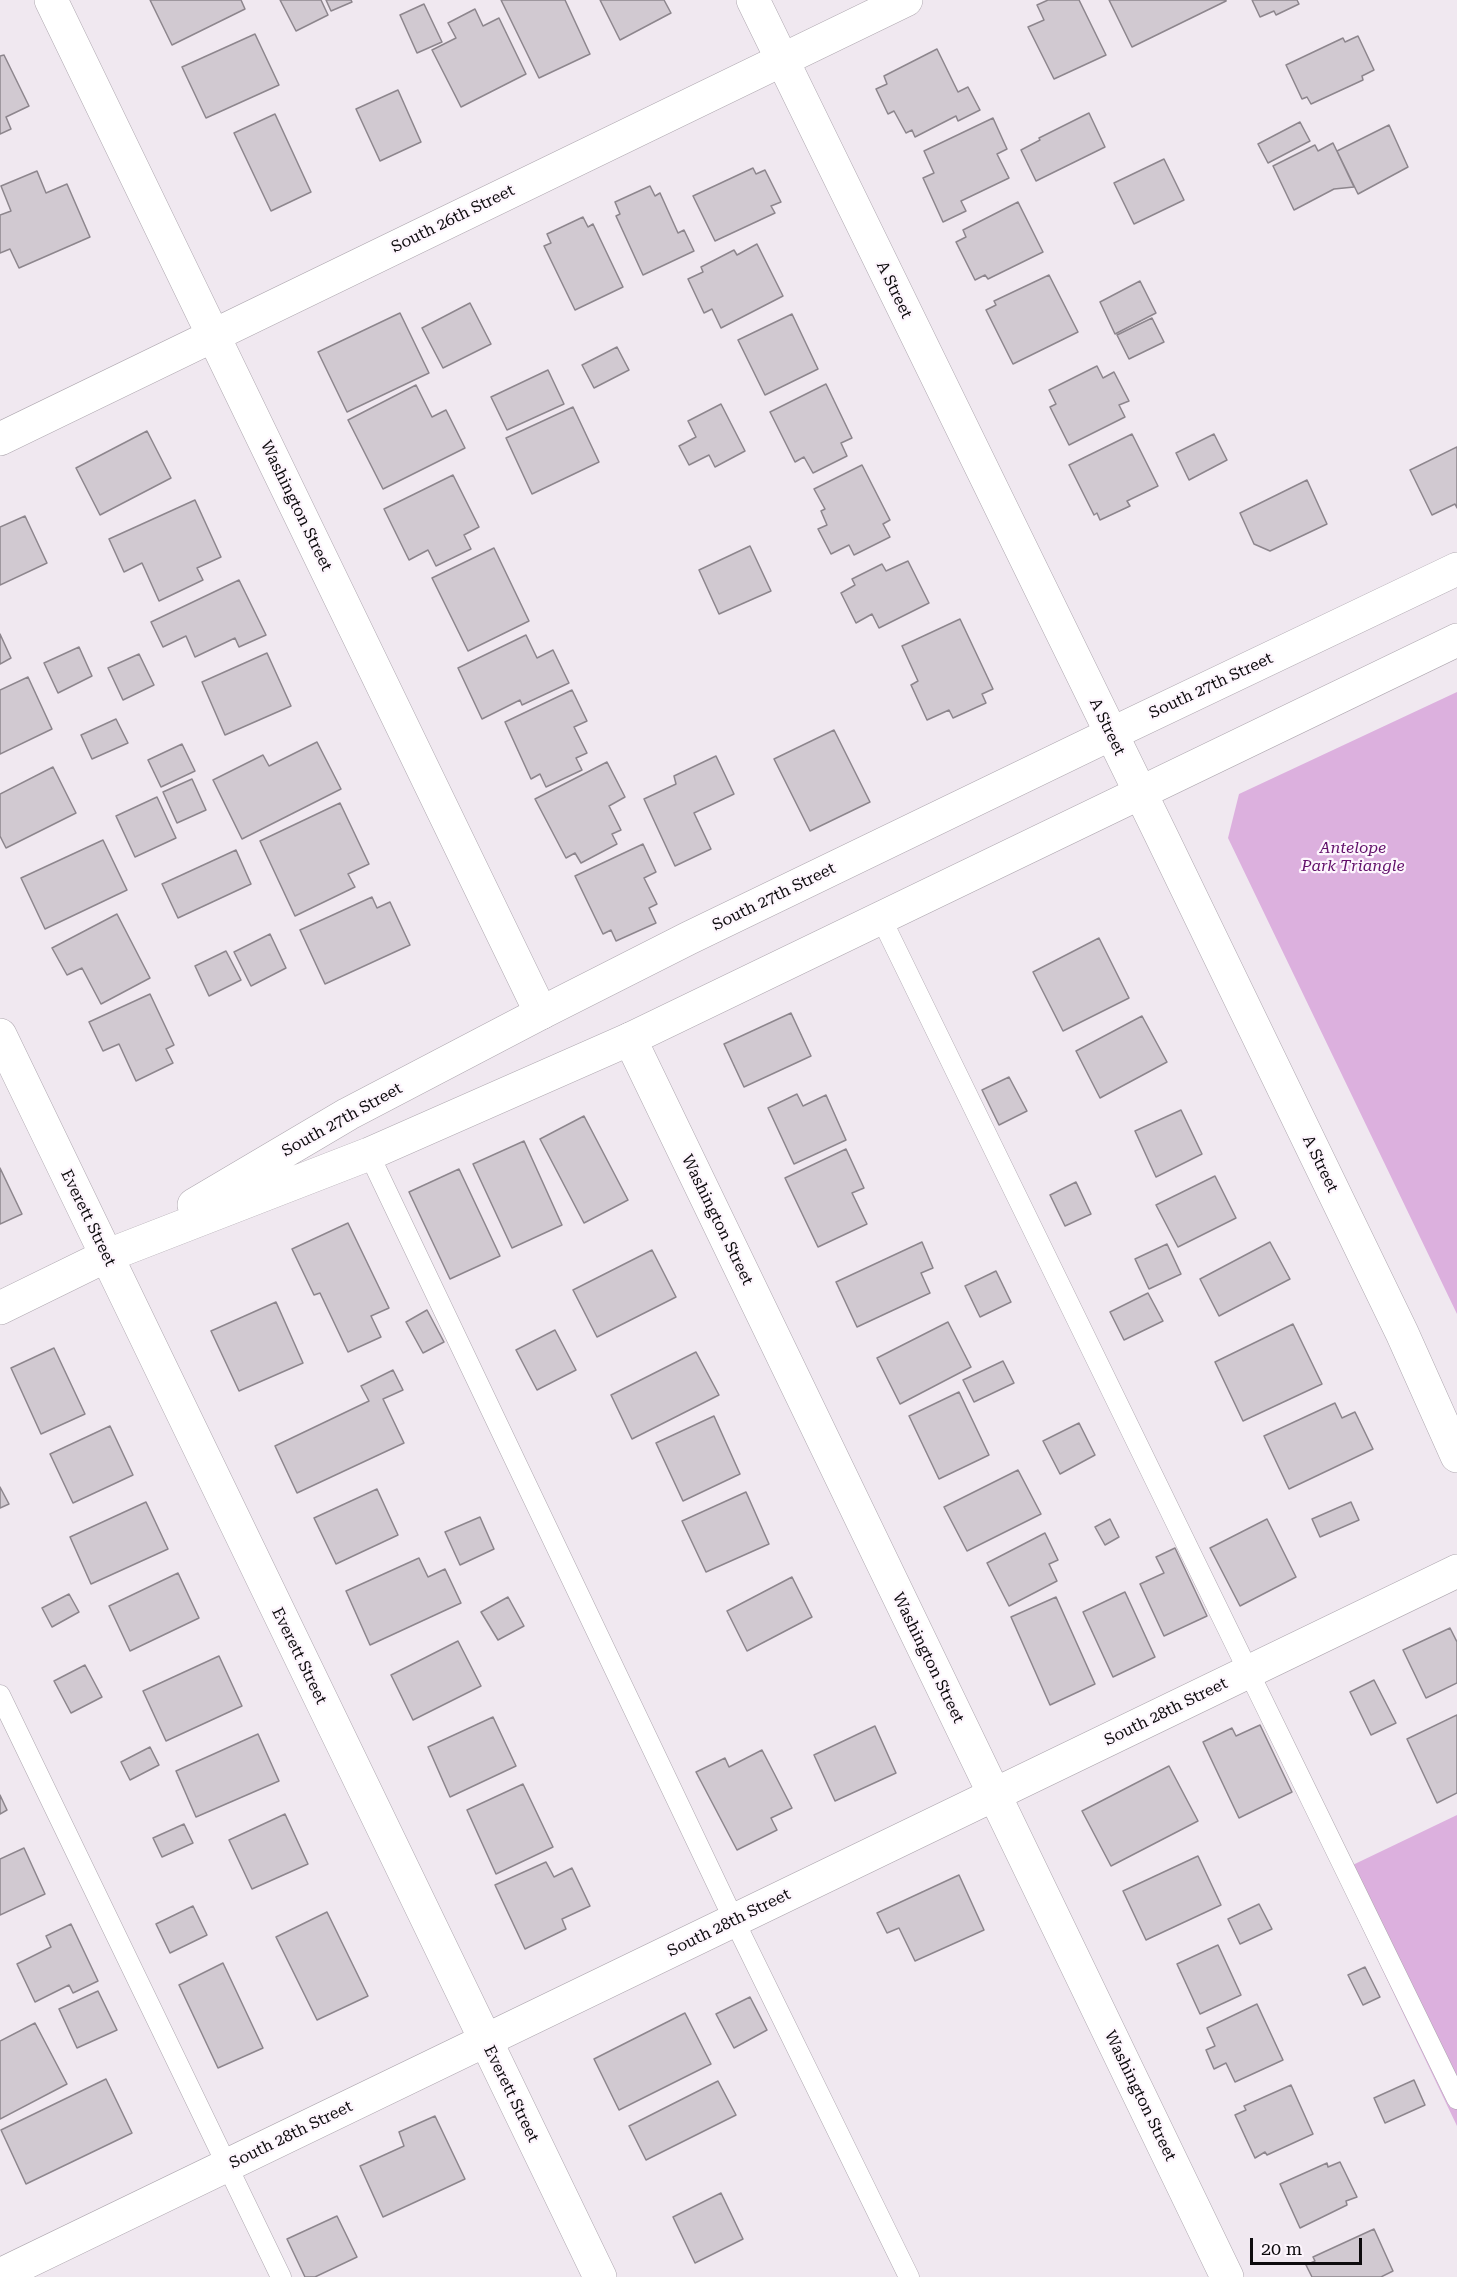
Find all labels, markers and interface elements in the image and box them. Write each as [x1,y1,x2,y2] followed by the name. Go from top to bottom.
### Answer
[388,181,518,257] street label: South 26th Street
[872,258,916,322] street label: A Street
[256,438,336,574] street label: Washington Street
[1146,649,1276,723] street label: South 27th Street
[1085,695,1129,759] street label: A Street
[1301,838,1405,876] park label: Antelope Park Triangle
[709,859,839,935] street label: South 27th Street
[279,1079,405,1161] street label: South 27th Street
[1298,1132,1342,1196] street label: A Street
[677,1152,757,1288] street label: Washington Street
[56,1167,120,1269] street label: Everett Street
[888,1590,968,1726] street label: Washington Street
[267,1605,331,1707] street label: Everett Street
[1101,1674,1231,1750] street label: South 28th Street
[664,1885,794,1961] street label: South 28th Street
[1100,2028,1180,2164] street label: Washington Street
[479,2043,543,2145] street label: Everett Street
[226,2097,356,2173] street label: South 28th Street
[1253,2226,1366,2264] scale bar
[1261,2238,1302,2259] text: 20 m

